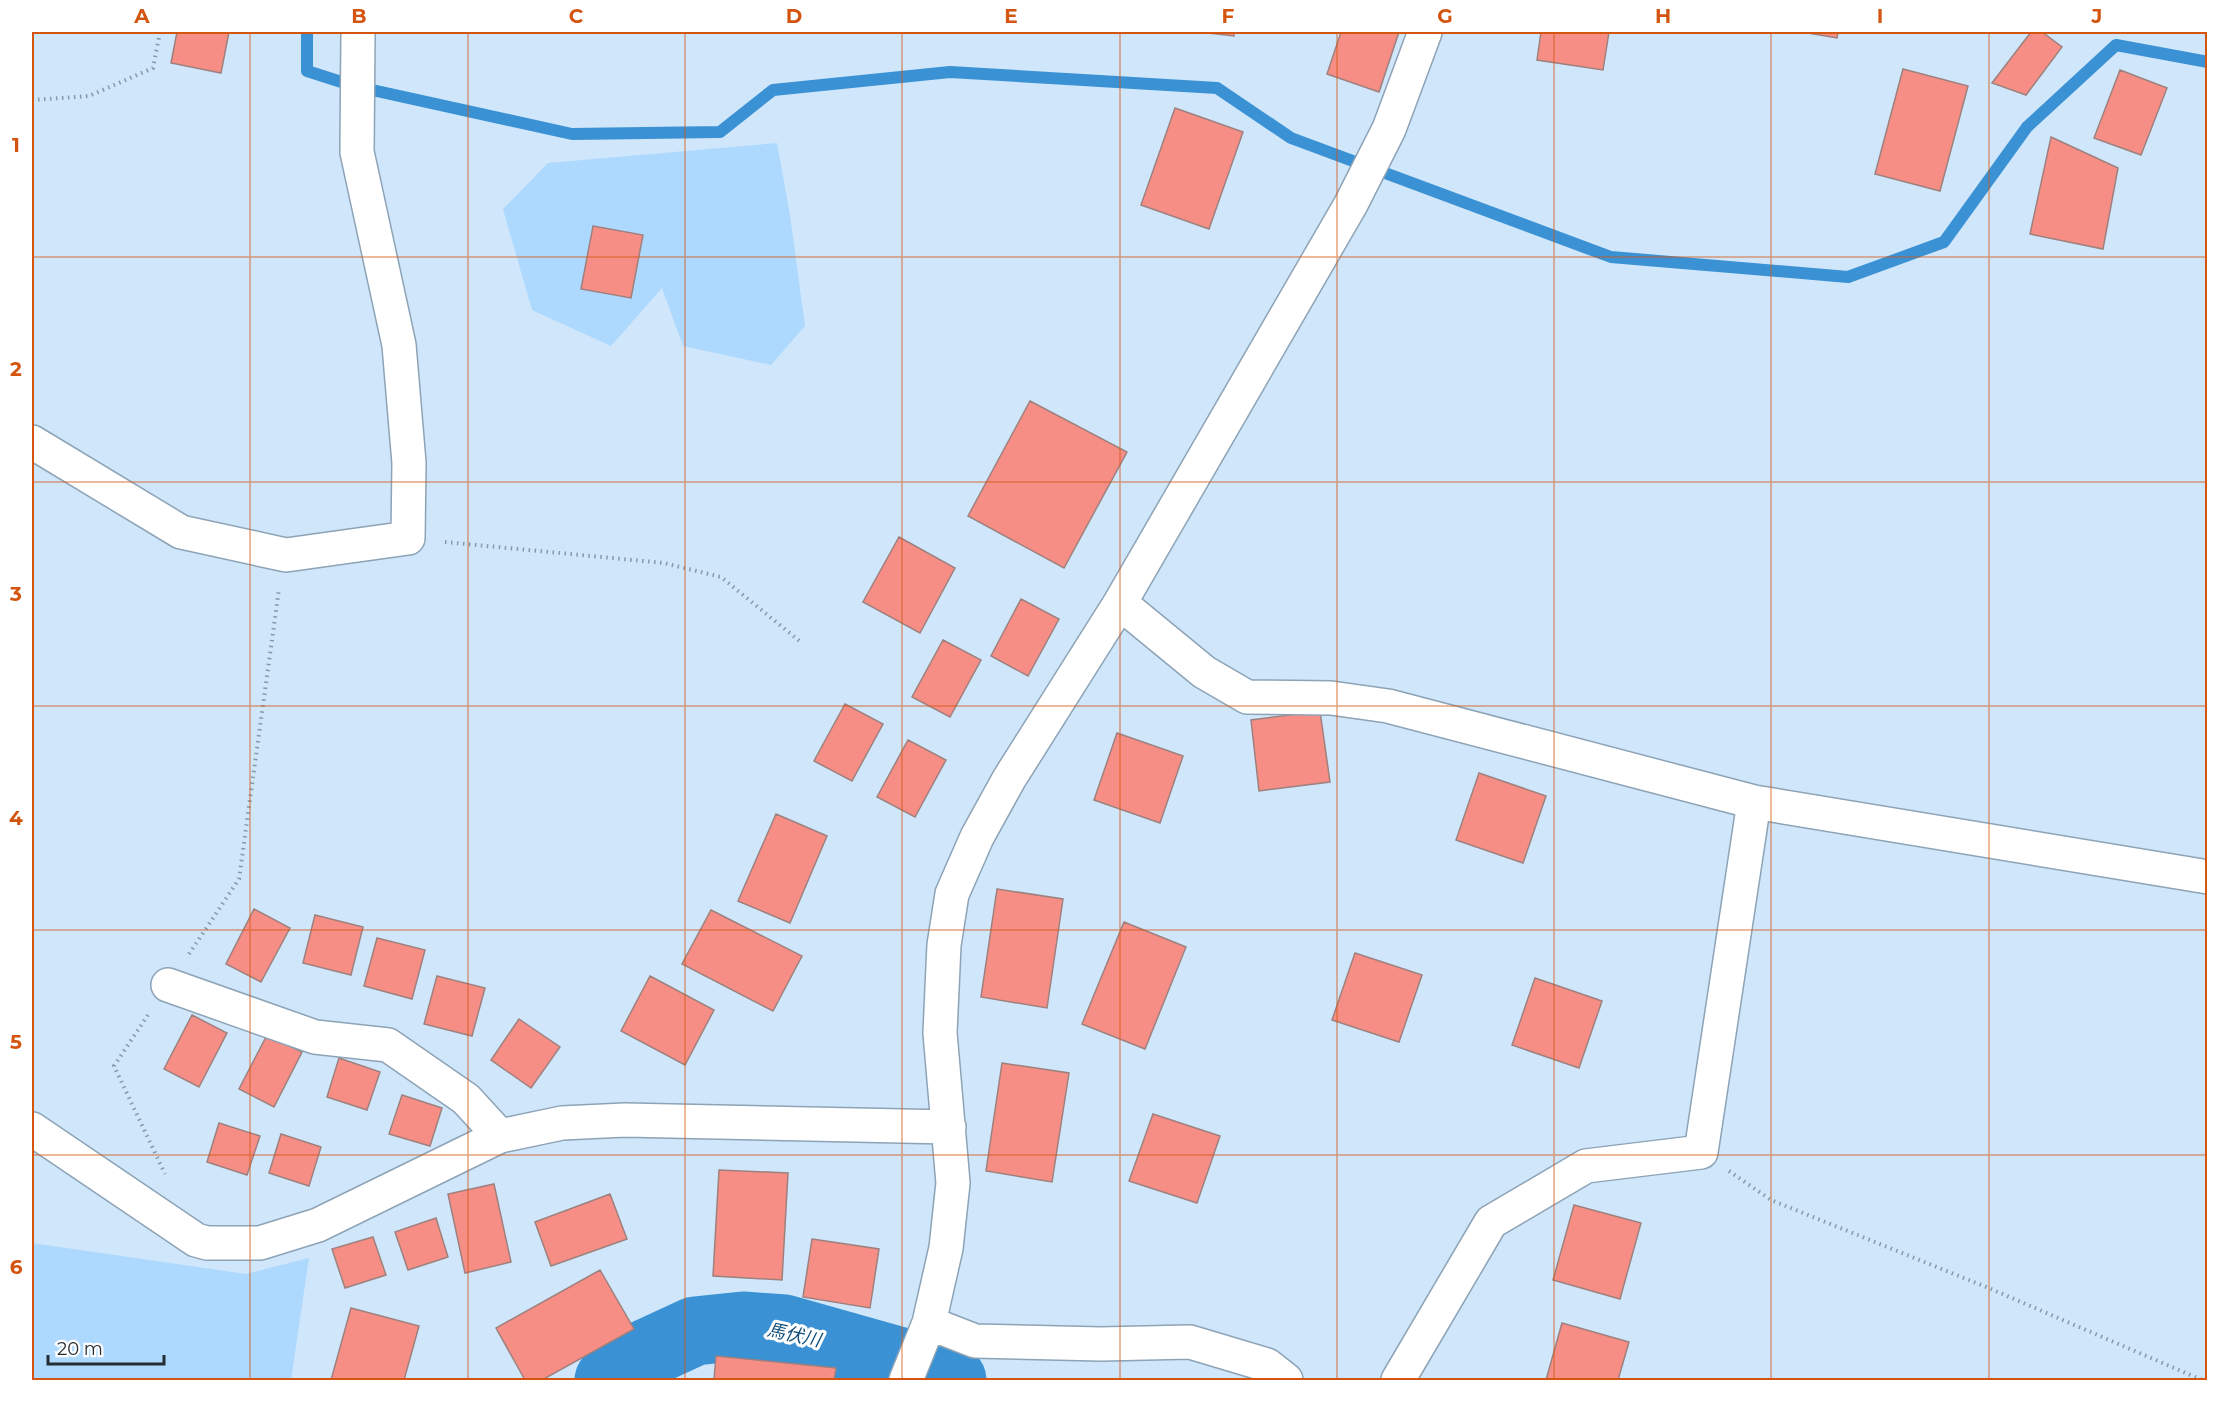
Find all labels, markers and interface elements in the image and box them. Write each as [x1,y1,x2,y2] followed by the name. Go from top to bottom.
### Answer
[133,4,150,28] text: A
[351,4,367,28] text: B
[569,4,584,28] text: C
[786,4,802,28] text: D
[1004,4,1018,28] text: E
[1222,4,1235,28] text: F
[1437,4,1453,28] text: G
[1655,4,1671,28] text: H
[1877,4,1883,28] text: I
[2091,4,2102,28] text: J
[12,133,20,157] text: 1
[10,357,22,381] text: 2
[9,582,22,606] text: 3
[9,806,23,830] text: 4
[10,1030,22,1054] text: 5
[10,1255,23,1279] text: 6
[765,1319,825,1352] water label: 馬伏川
[48,1328,164,1366] scale bar
[57,1338,103,1360] text: 20 m

